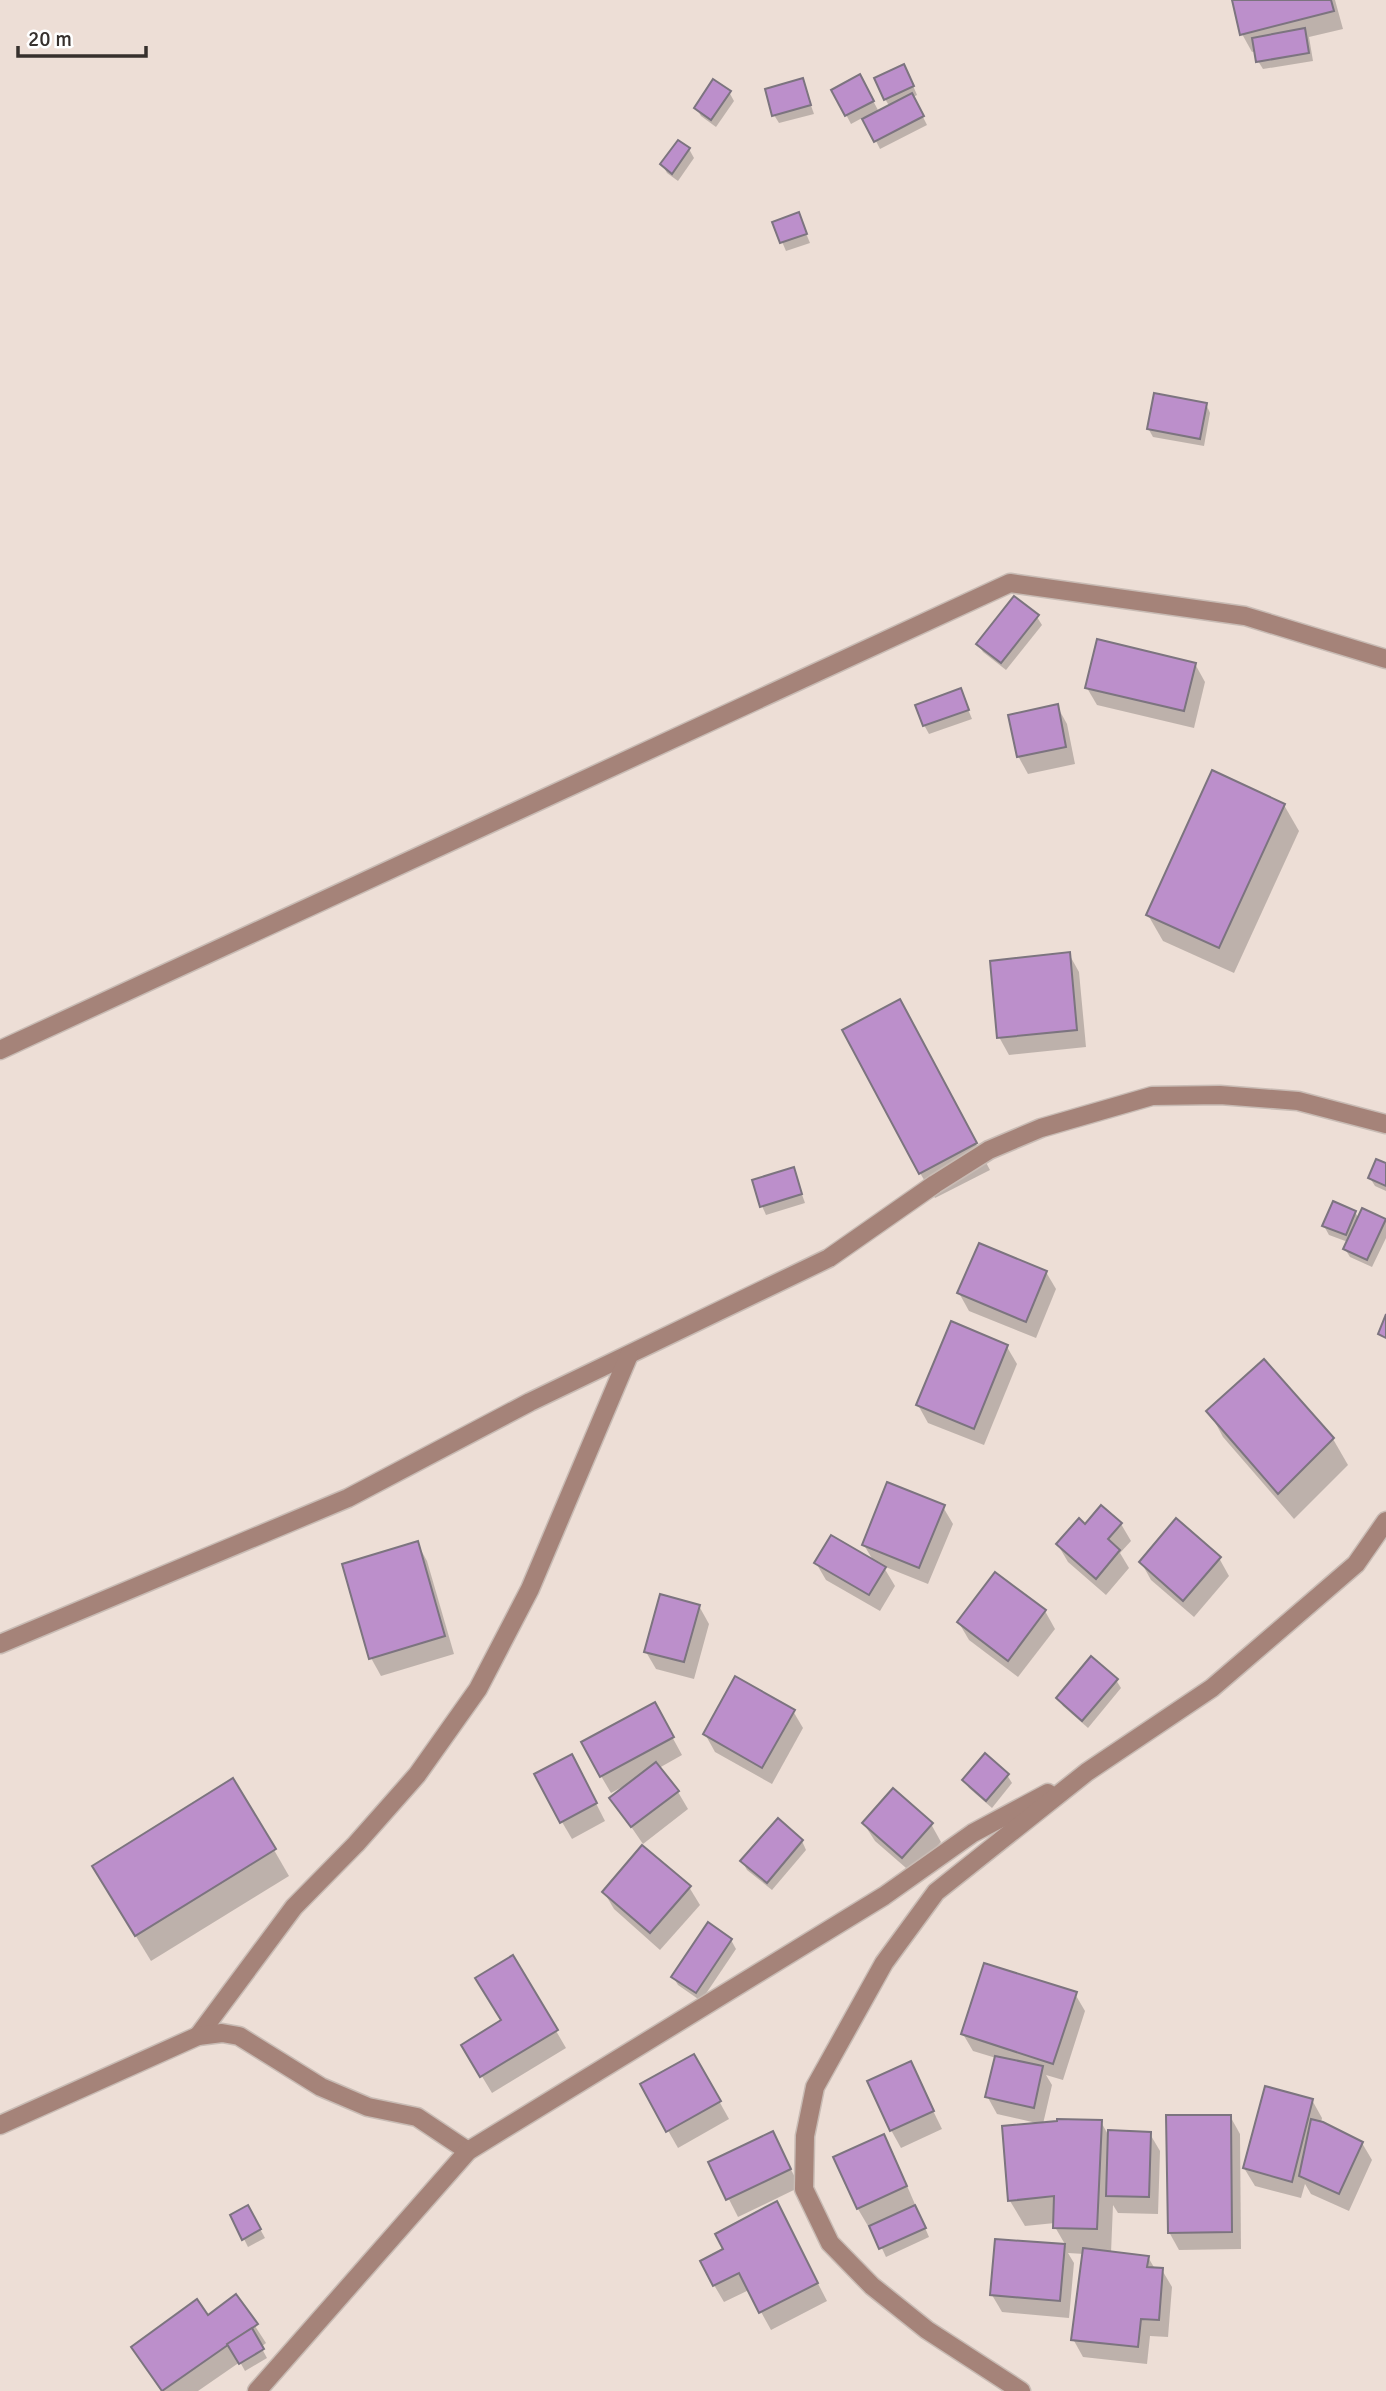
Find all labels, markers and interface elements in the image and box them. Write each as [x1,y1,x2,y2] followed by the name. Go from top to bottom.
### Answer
[18,14,145,58] scale bar
[28,26,72,52] text: 20 m

